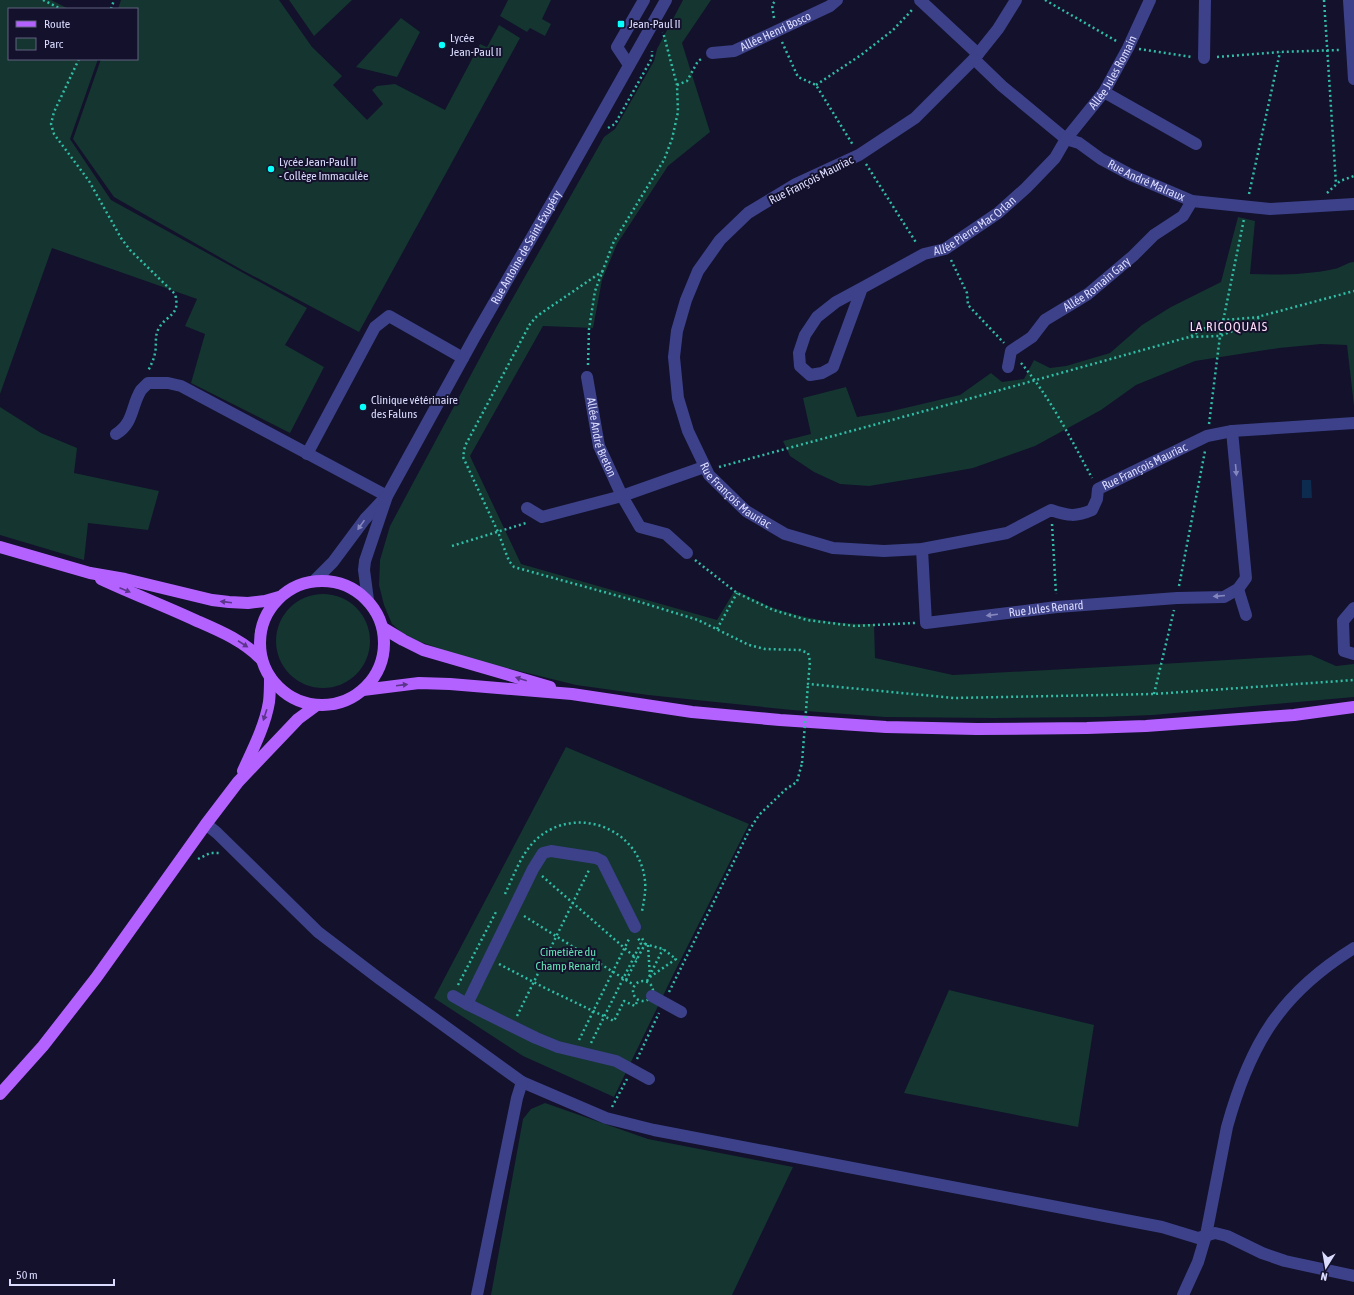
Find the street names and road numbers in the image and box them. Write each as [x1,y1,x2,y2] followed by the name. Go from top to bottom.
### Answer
[738,9,814,54] street label: Allée Henri Bosco
[1086,33,1140,112] street label: Allée Jules Romain
[767,152,856,207] street label: Rue François Mauriac
[1105,157,1187,204] street label: Rue André Malraux
[488,188,564,307] street label: Rue Antoine de Saint-Exupéry
[932,193,1019,259] street label: Allée Pierre Mac Orlan
[1061,254,1133,314] street label: Allée Romain Gary
[584,396,619,479] street label: Allée André Breton
[1100,440,1190,493] street label: Rue François Mauriac
[697,460,774,532] street label: Rue François Mauriac
[1008,598,1084,620] street label: Rue Jules Renard

